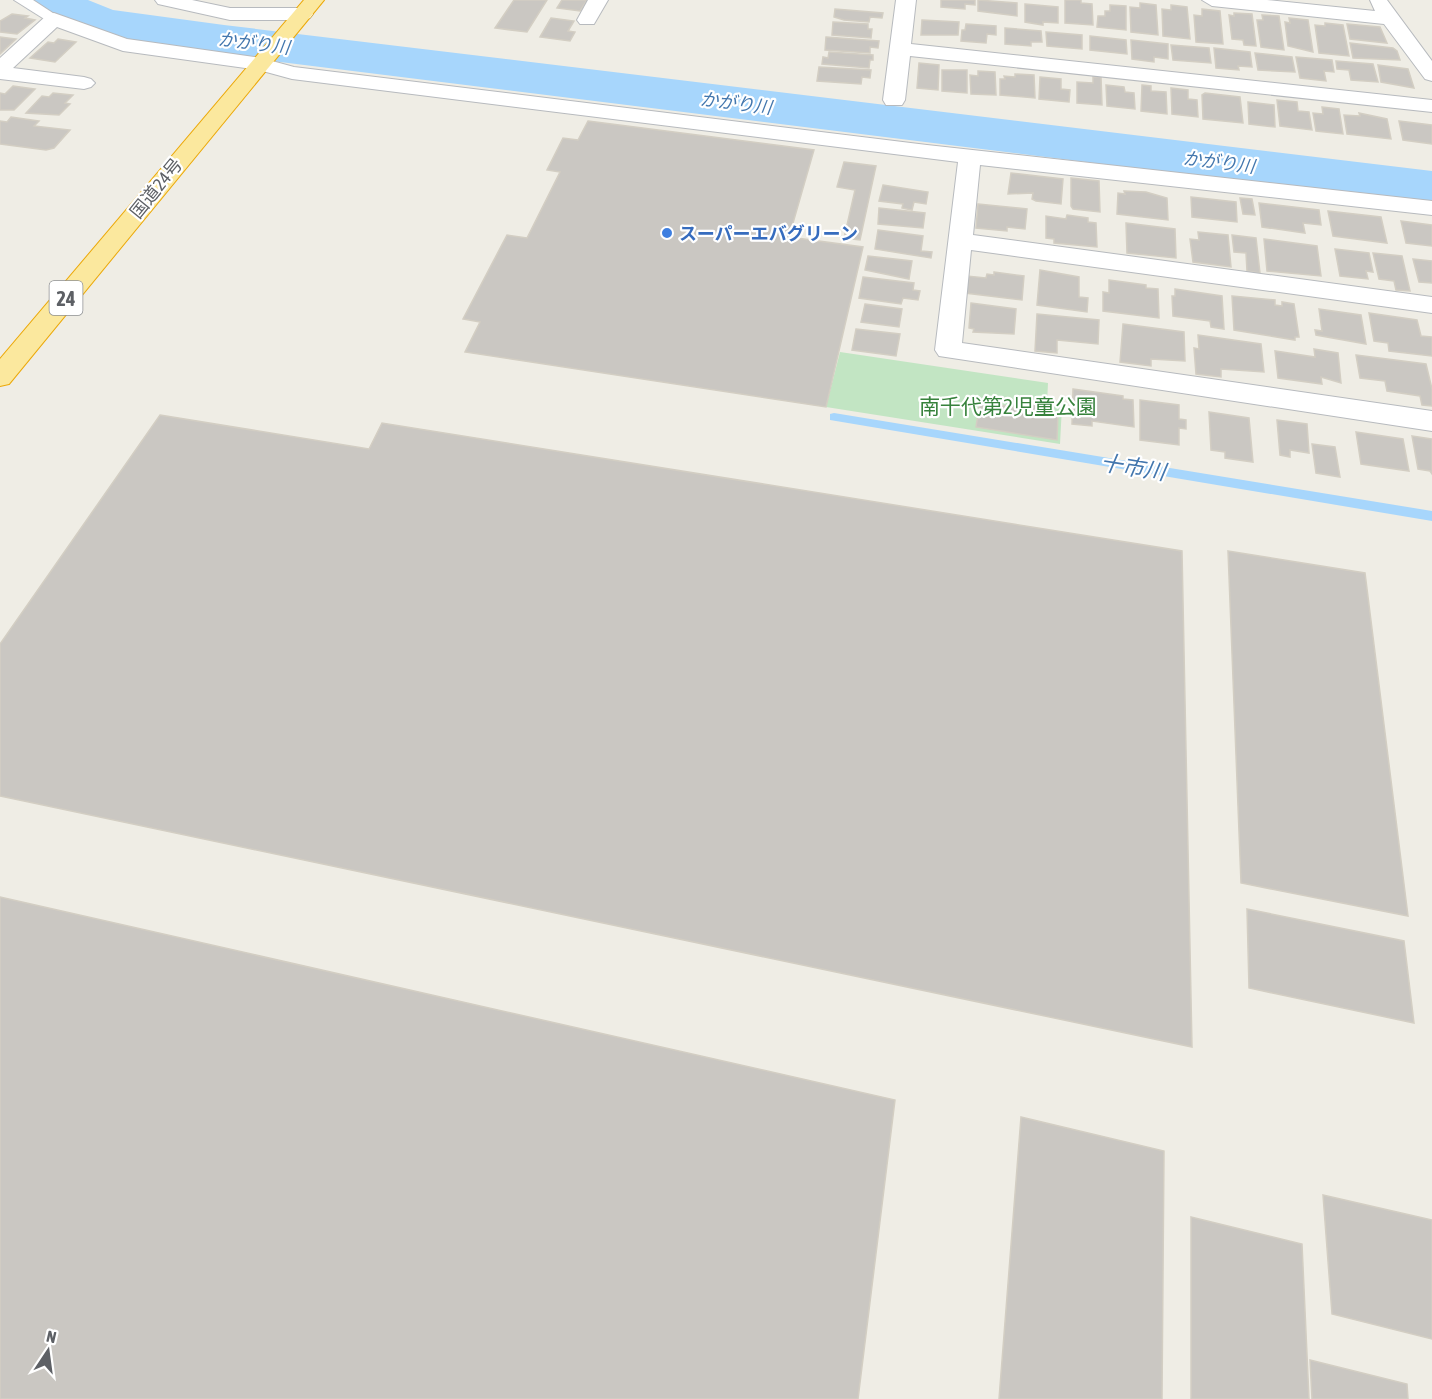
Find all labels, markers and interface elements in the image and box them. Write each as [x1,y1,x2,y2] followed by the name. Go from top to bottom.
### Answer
[217,28,293,58] water label: かがり川
[699,88,775,118] water label: かがり川
[1182,147,1258,177] water label: かがり川
[126,154,186,222] street label: 国道24号
[679,223,858,244] place label: スーパーエバグリーン
[660,226,674,240] marker: スーパーエバグリーン
[50,281,82,315] road number: 24
[919,394,1097,418] park label: 南千代第2児童公園
[1098,449,1170,485] water label: 十市川
[18,1321,78,1381] north arrow
[45,1327,58,1346] text: N

